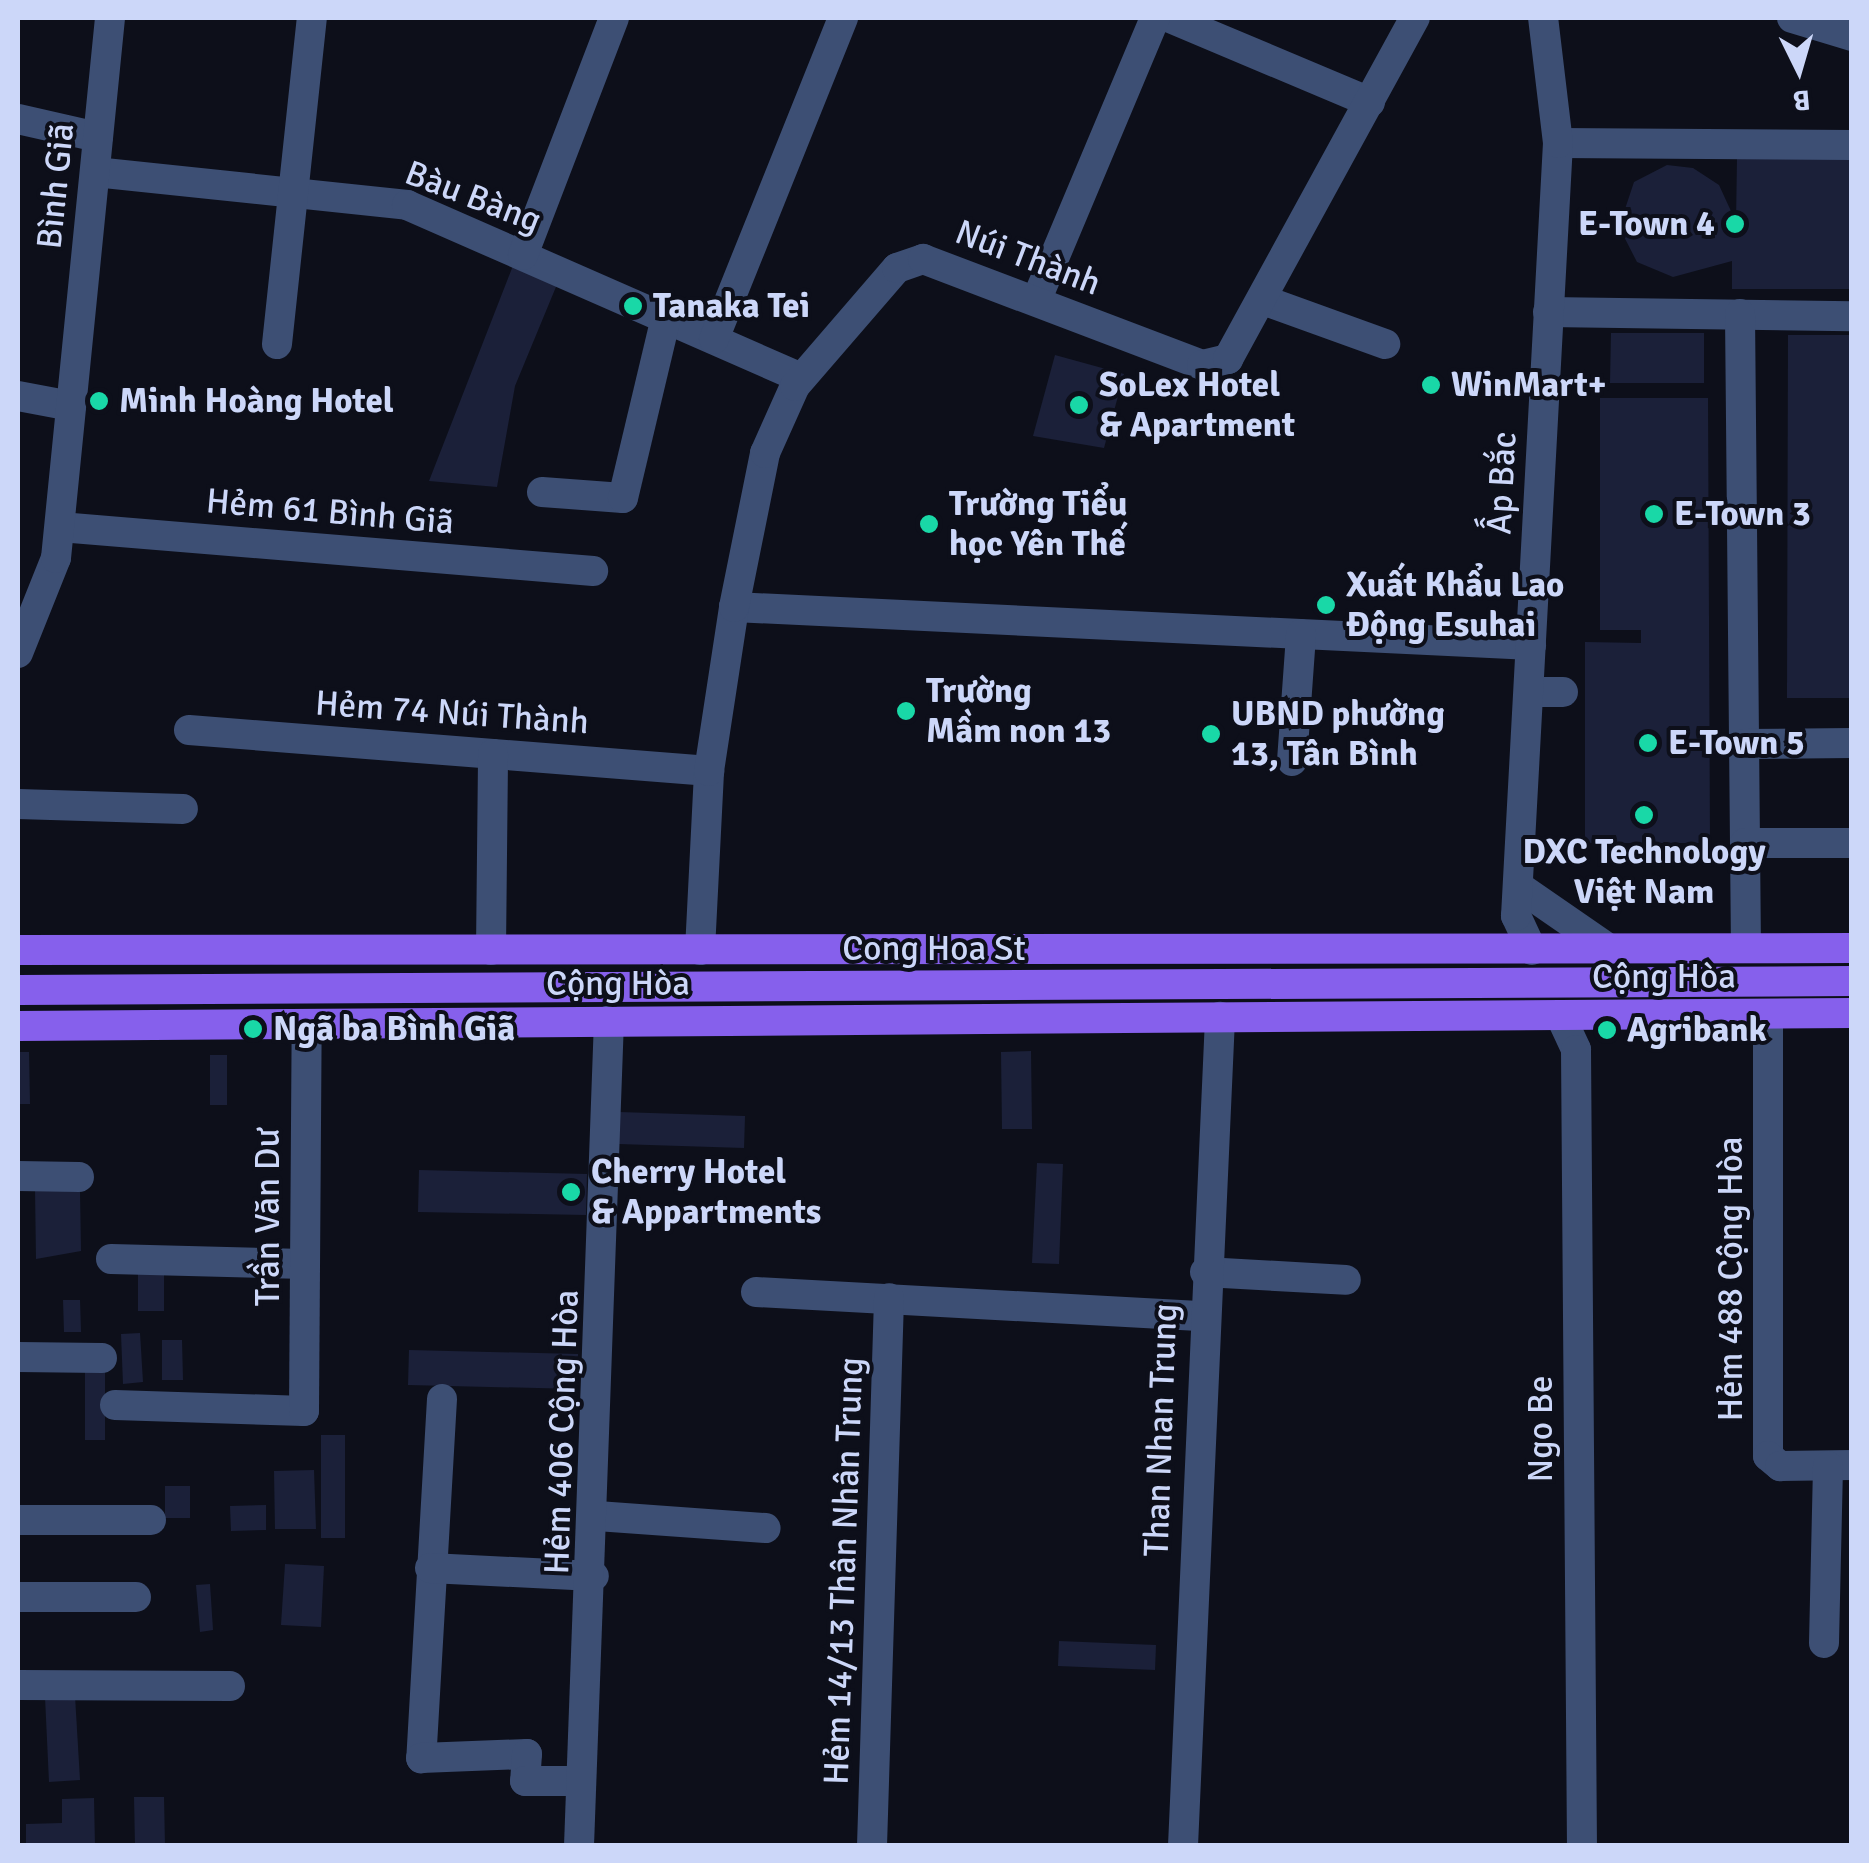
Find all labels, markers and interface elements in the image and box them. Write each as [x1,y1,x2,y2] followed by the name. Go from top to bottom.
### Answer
[1749,20,1849,120] north arrow
[1792,82,1812,118] text: B
[29,121,83,251] street label: Bình Giã
[399,152,547,242] street label: Bàu Bàng
[1578,203,1715,245] place label: E-Town 4
[949,211,1107,305] street label: Núi Thành
[1724,213,1746,235] marker: E-Town 4
[653,285,810,327] place label: Tanaka Tei
[622,295,644,317] marker: Tanaka Tei
[1099,364,1295,446] place label: SoLex Hotel & Apartment
[1451,364,1607,406] place label: WinMart+
[1420,374,1442,396] marker: WinMart+
[119,380,394,422] place label: Minh Hoàng Hotel
[88,390,110,412] marker: Minh Hoàng Hotel
[1068,394,1090,416] marker: SoLex Hotel & Apartment
[1478,431,1526,535] street label: Ấp Bắc
[204,480,456,544] street label: Hẻm 61 Bình Giã
[949,483,1127,565] place label: Trường Tiểu học Yên Thế
[1674,493,1811,535] place label: E-Town 3
[1643,503,1665,525] marker: E-Town 3
[918,513,940,535] marker: Trường Tiểu học Yên Thế
[1346,564,1564,646] place label: Xuất Khẩu Lao Động Esuhai
[1315,594,1337,616] marker: Xuất Khẩu Lao Động Esuhai
[926,670,1111,752] place label: Trường Mầm non 13
[314,682,590,744] street label: Hẻm 74 Núi Thành
[1231,693,1445,775] place label: UBND phường 13, Tân Bình
[895,700,917,722] marker: Trường Mầm non 13
[1668,722,1805,764] place label: E-Town 5
[1200,723,1222,745] marker: UBND phường 13, Tân Bình
[1637,732,1659,754] marker: E-Town 5
[1633,804,1655,826] marker: DXC Technology Việt Nam
[1522,831,1766,913] place label: DXC Technology Việt Nam
[842,928,1026,970] street label: Cong Hoa St
[1592,956,1736,998] street label: Cộng Hòa
[546,963,690,1005] street label: Cộng Hòa
[273,1008,515,1050] place label: Ngã ba Bình Giã
[1627,1009,1767,1051] place label: Agribank
[242,1018,264,1040] marker: Ngã ba Bình Giã
[1596,1019,1618,1041] marker: Agribank
[247,1128,289,1306] street label: Trần Văn Dư
[1710,1136,1752,1422] street label: Hẻm 488 Cộng Hòa
[591,1151,821,1233] place label: Cherry Hotel & Appartments
[560,1181,582,1203] marker: Cherry Hotel & Appartments
[536,1289,588,1575] street label: Hẻm 406 Cộng Hòa
[1136,1303,1186,1557] street label: Than Nhan Trung
[816,1356,872,1786] street label: Hẻm 14/13 Thân Nhân Trung
[1520,1376,1562,1482] street label: Ngo Be

